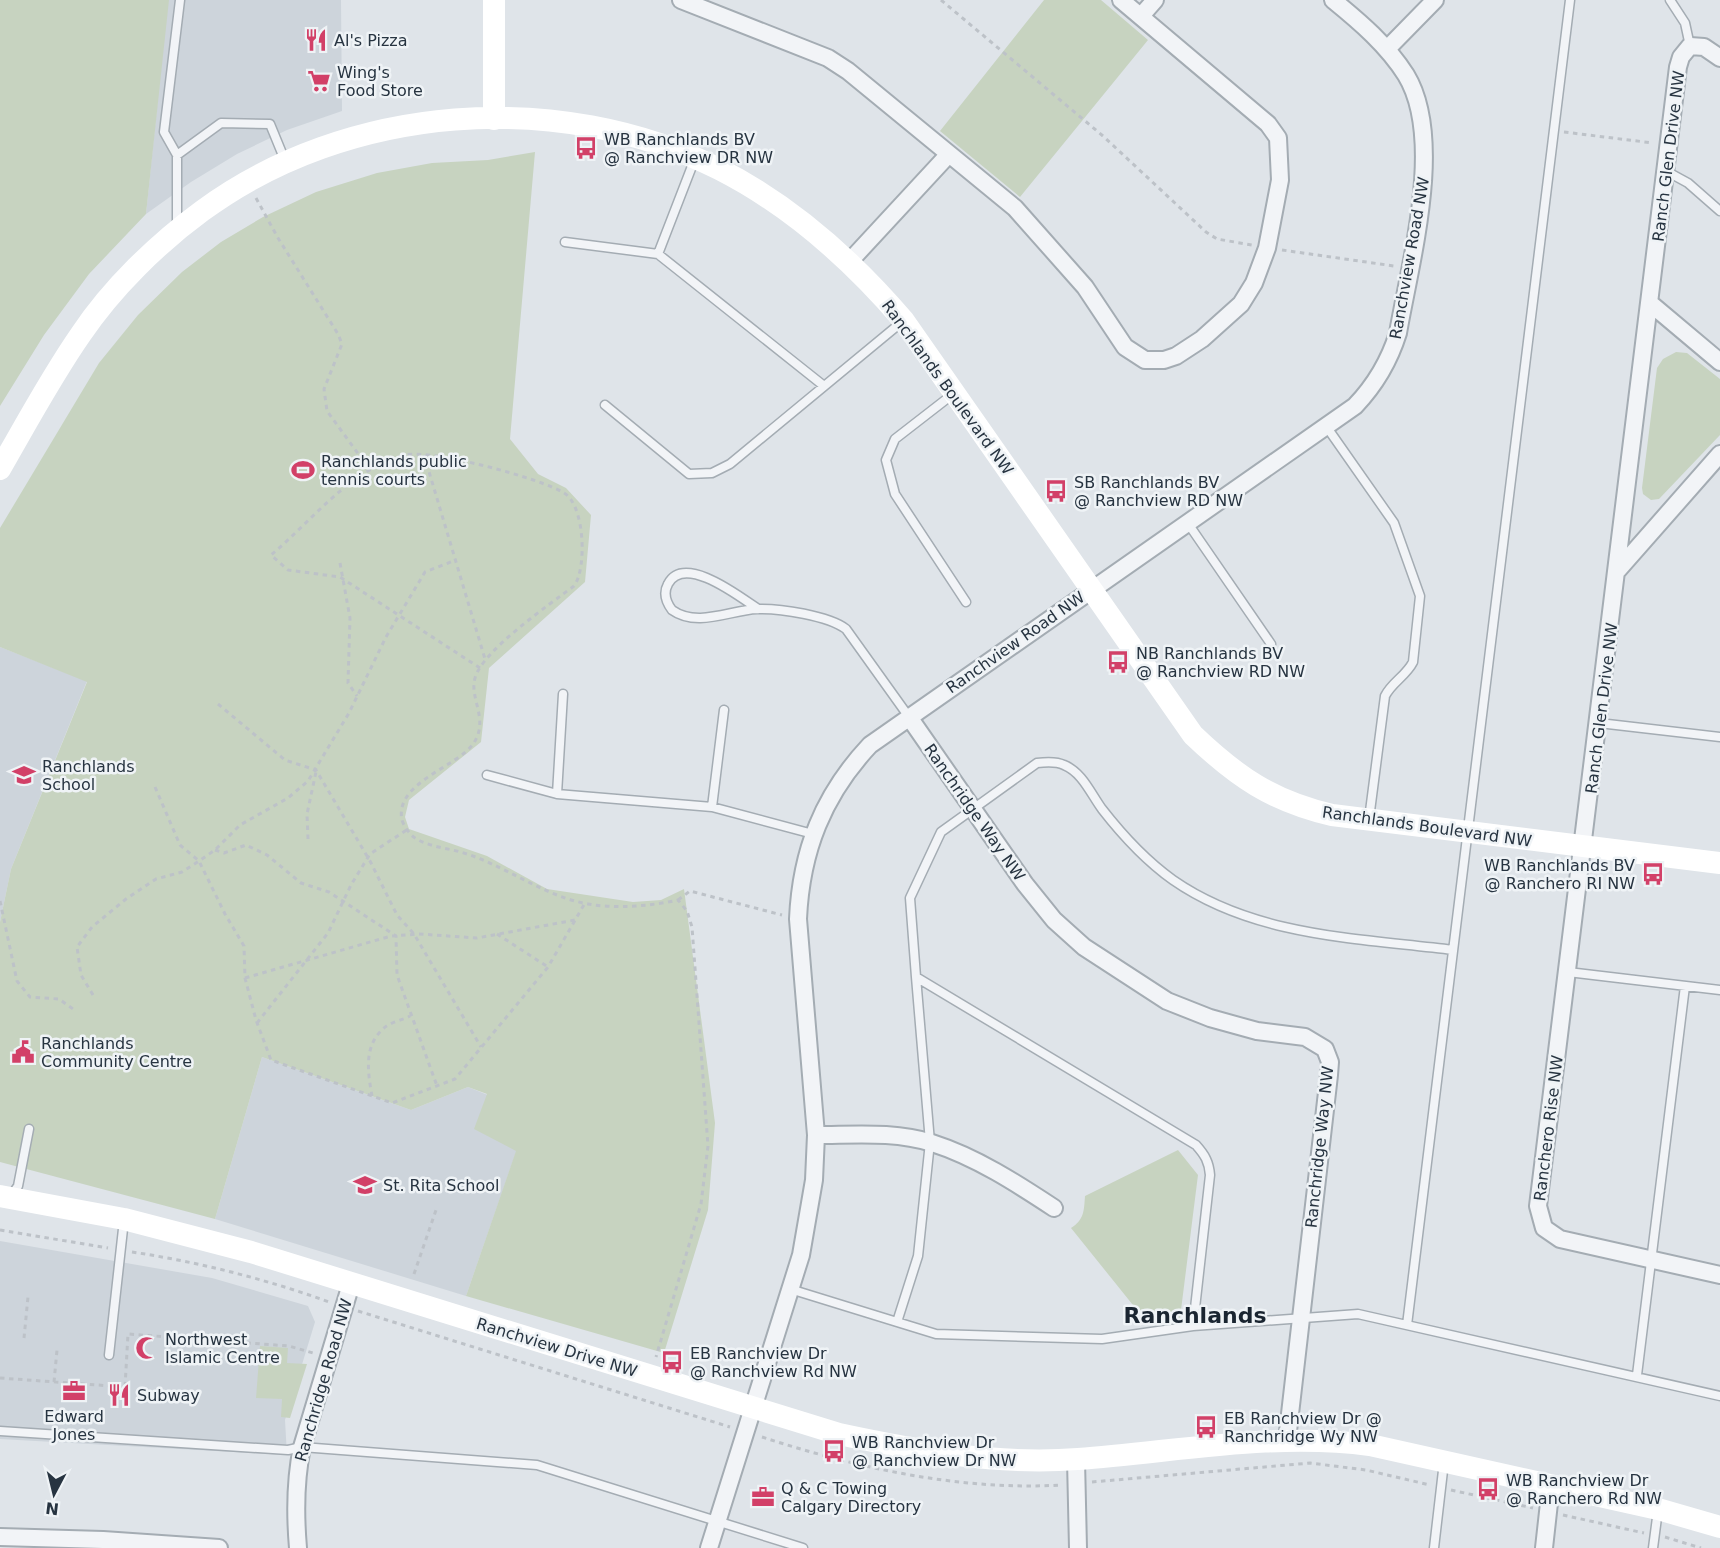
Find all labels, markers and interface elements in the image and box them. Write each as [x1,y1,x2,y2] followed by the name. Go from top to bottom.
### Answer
[303,27,329,53] restaurant icon: Al's Pizza
[334,31,408,50] place label: Al's Pizza
[337,63,423,100] place label: Wing's Food Store
[306,68,332,94] supermarket icon: Wing's Food Store
[1649,69,1688,243] street label: Ranch Glen Drive NW
[604,130,773,167] place label: WB Ranchlands BV @ Ranchview DR NW
[573,135,599,161] bus stop icon: WB Ranchlands BV @ Ranchview DR NW
[1386,175,1433,341] street label: Ranchview Road NW
[878,296,1018,479] street label: Ranchlands Boulevard NW
[321,452,467,489] place label: Ranchlands public tennis courts
[290,457,316,483] sports icon: Ranchlands public tennis courts
[1074,473,1243,510] place label: SB Ranchlands BV @ Ranchview RD NW
[1043,478,1069,504] bus stop icon: SB Ranchlands BV @ Ranchview RD NW
[942,587,1088,697] street label: Ranchview Road NW
[1582,621,1621,795] street label: Ranch Glen Drive NW
[1136,644,1305,681] place label: NB Ranchlands BV @ Ranchview RD NW
[1105,649,1131,675] bus stop icon: NB Ranchlands BV @ Ranchview RD NW
[920,740,1029,885] street label: Ranchridge Way NW
[42,757,135,794] place label: Ranchlands School
[11,762,37,788] school or university icon: Ranchlands School
[1321,802,1533,851] street label: Ranchlands Boulevard NW
[1484,856,1635,893] place label: WB Ranchlands BV @ Ranchero RI NW
[1640,861,1666,887] bus stop icon: WB Ranchlands BV @ Ranchero RI NW
[41,1034,192,1071] place label: Ranchlands Community Centre
[10,1039,36,1065] public building icon: Ranchlands Community Centre
[1530,1054,1567,1202] street label: Ranchero Rise NW
[1302,1065,1337,1229] street label: Ranchridge Way NW
[352,1172,378,1198] school or university icon: St. Rita School
[383,1176,499,1195] place label: St. Rita School
[291,1296,356,1464] street label: Ranchridge Road NW
[1123,1303,1267,1328] district label: Ranchlands
[474,1314,640,1381] street label: Ranchview Drive NW
[165,1330,280,1367] place label: Northwest Islamic Centre
[134,1335,160,1361] mosque icon: Northwest Islamic Centre
[690,1344,857,1381] place label: EB Ranchview Dr @ Ranchview Rd NW
[659,1349,685,1375] bus stop icon: EB Ranchview Dr @ Ranchview Rd NW
[61,1378,87,1404] office icon: Edward Jones
[106,1382,132,1408] restaurant icon: Subway
[137,1386,200,1405] place label: Subway
[44,1407,104,1444] place label: Edward Jones
[1224,1409,1382,1446] place label: EB Ranchview Dr @ Ranchridge Wy NW
[1193,1414,1219,1440] bus stop icon: EB Ranchview Dr @ Ranchridge Wy NW
[852,1433,1017,1470] place label: WB Ranchview Dr @ Ranchview Dr NW
[821,1438,847,1464] bus stop icon: WB Ranchview Dr @ Ranchview Dr NW
[24,1464,84,1524] north arrow
[1506,1471,1662,1508] place label: WB Ranchview Dr @ Ranchero Rd NW
[1475,1476,1501,1502] bus stop icon: WB Ranchview Dr @ Ranchero Rd NW
[781,1479,921,1516] place label: Q & C Towing Calgary Directory
[750,1484,776,1510] office icon: Q & C Towing Calgary Directory
[44,1498,60,1519] text: N

